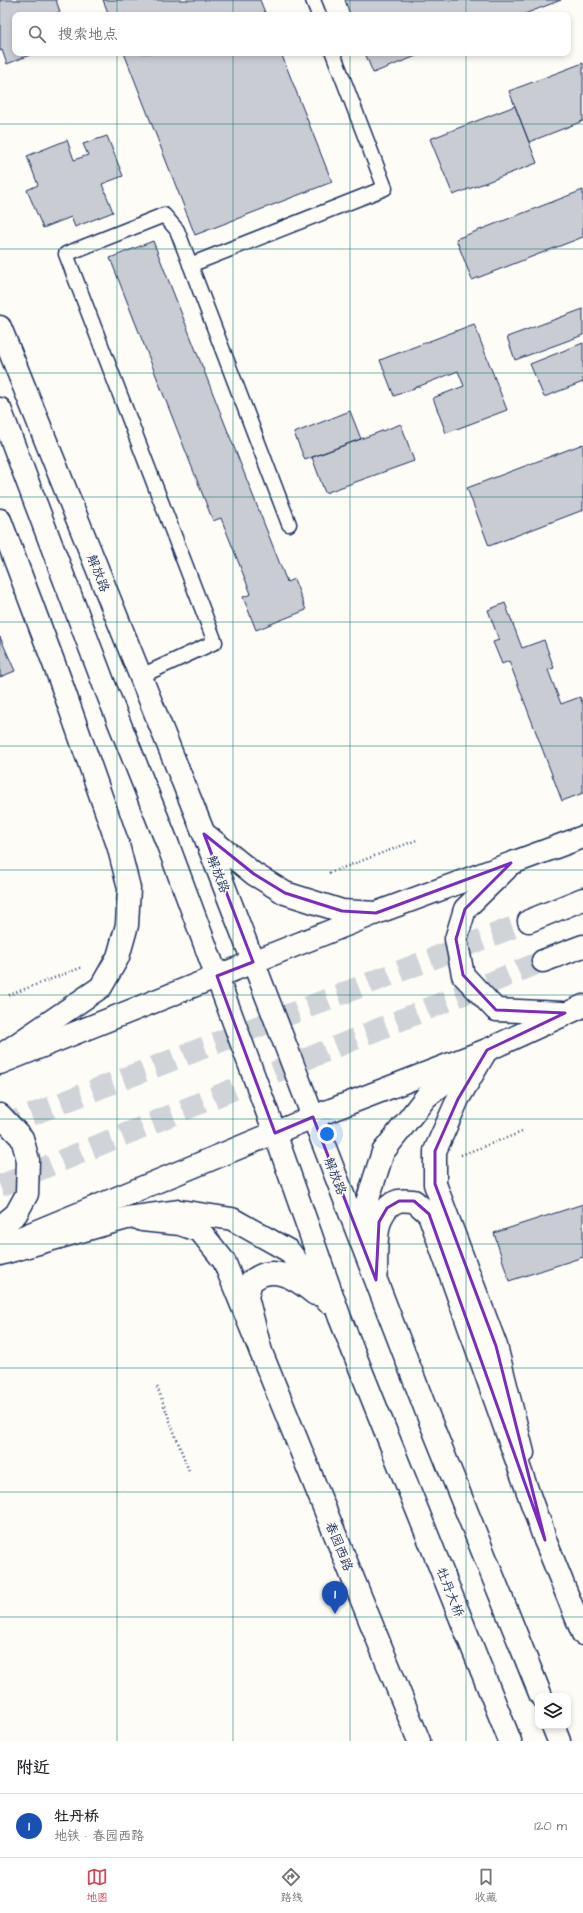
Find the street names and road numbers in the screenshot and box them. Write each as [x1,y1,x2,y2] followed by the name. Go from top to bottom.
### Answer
[82,552,114,595] street label: 解放路
[203,853,233,896] street label: 解放路
[320,1155,350,1198] street label: 解放路
[321,1519,357,1574] street label: 春园西路
[432,1565,468,1620] street label: 牡丹大桥

